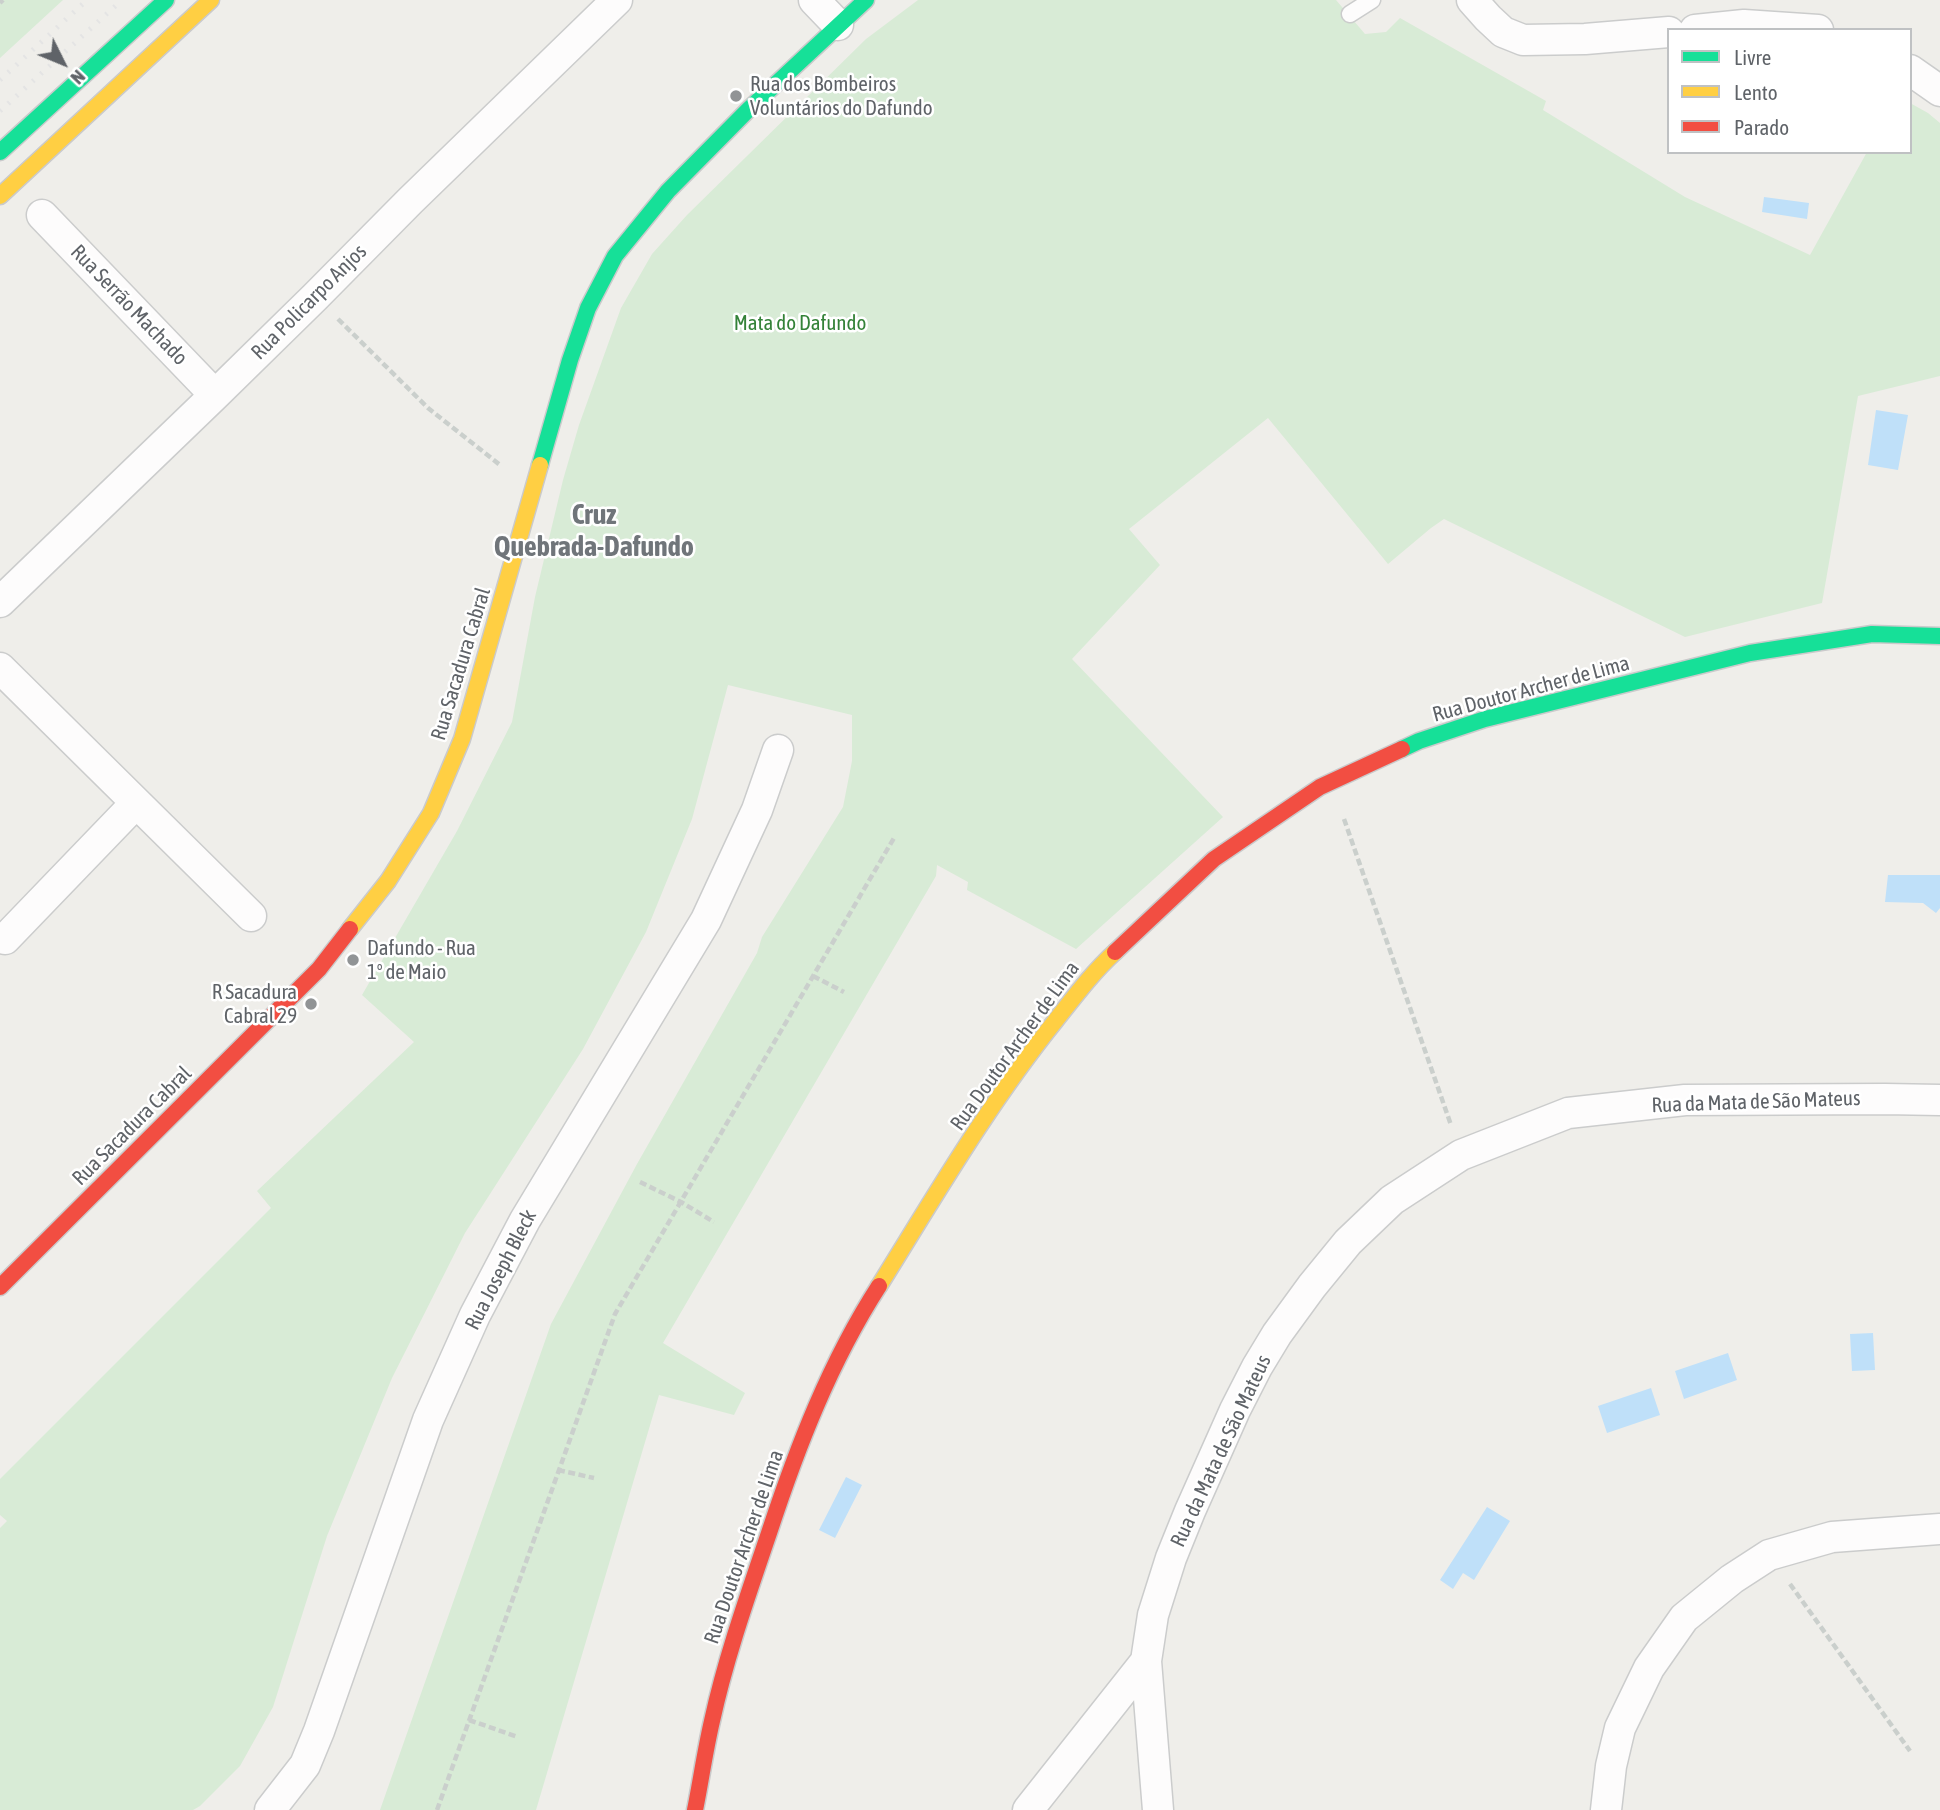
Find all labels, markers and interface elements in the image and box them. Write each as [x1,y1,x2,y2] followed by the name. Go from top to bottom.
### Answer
[28,28,98,98] north arrow
[1667,28,1912,154] legend
[1734,45,1771,69] text: Livre
[66,66,90,89] text: N
[750,71,933,121] place label: Rua dos Bombeiros Voluntários do Dafundo
[1734,80,1778,104] text: Lento
[728,88,744,104] marker: Rua dos Bombeiros Voluntários do Dafundo
[1734,115,1789,139] text: Parado
[246,239,372,365] street label: Rua Policarpo Anjos
[65,240,193,370] street label: Rua Serrão Machado
[734,310,866,336] park label: Mata do Dafundo
[494,498,694,564] district label: Cruz Quebrada-Dafundo
[426,585,496,743] street label: Rua Sacadura Cabral
[1430,651,1632,727] street label: Rua Doutor Archer de Lima
[367,935,476,985] place label: Dafundo - Rua 1º de Maio
[345,952,361,968] marker: Dafundo - Rua 1º de Maio
[945,956,1085,1136] street label: Rua Doutor Archer de Lima
[212,979,297,1029] place label: R Sacadura Cabral 29
[303,996,319,1012] marker: R Sacadura Cabral 29
[67,1061,197,1191] street label: Rua Sacadura Cabral
[1651,1086,1861,1118] street label: Rua da Mata de São Mateus
[460,1206,542,1334] street label: Rua Joseph Bleck
[1165,1351,1277,1551] street label: Rua da Mata de São Mateus
[699,1447,789,1647] street label: Rua Doutor Archer de Lima

